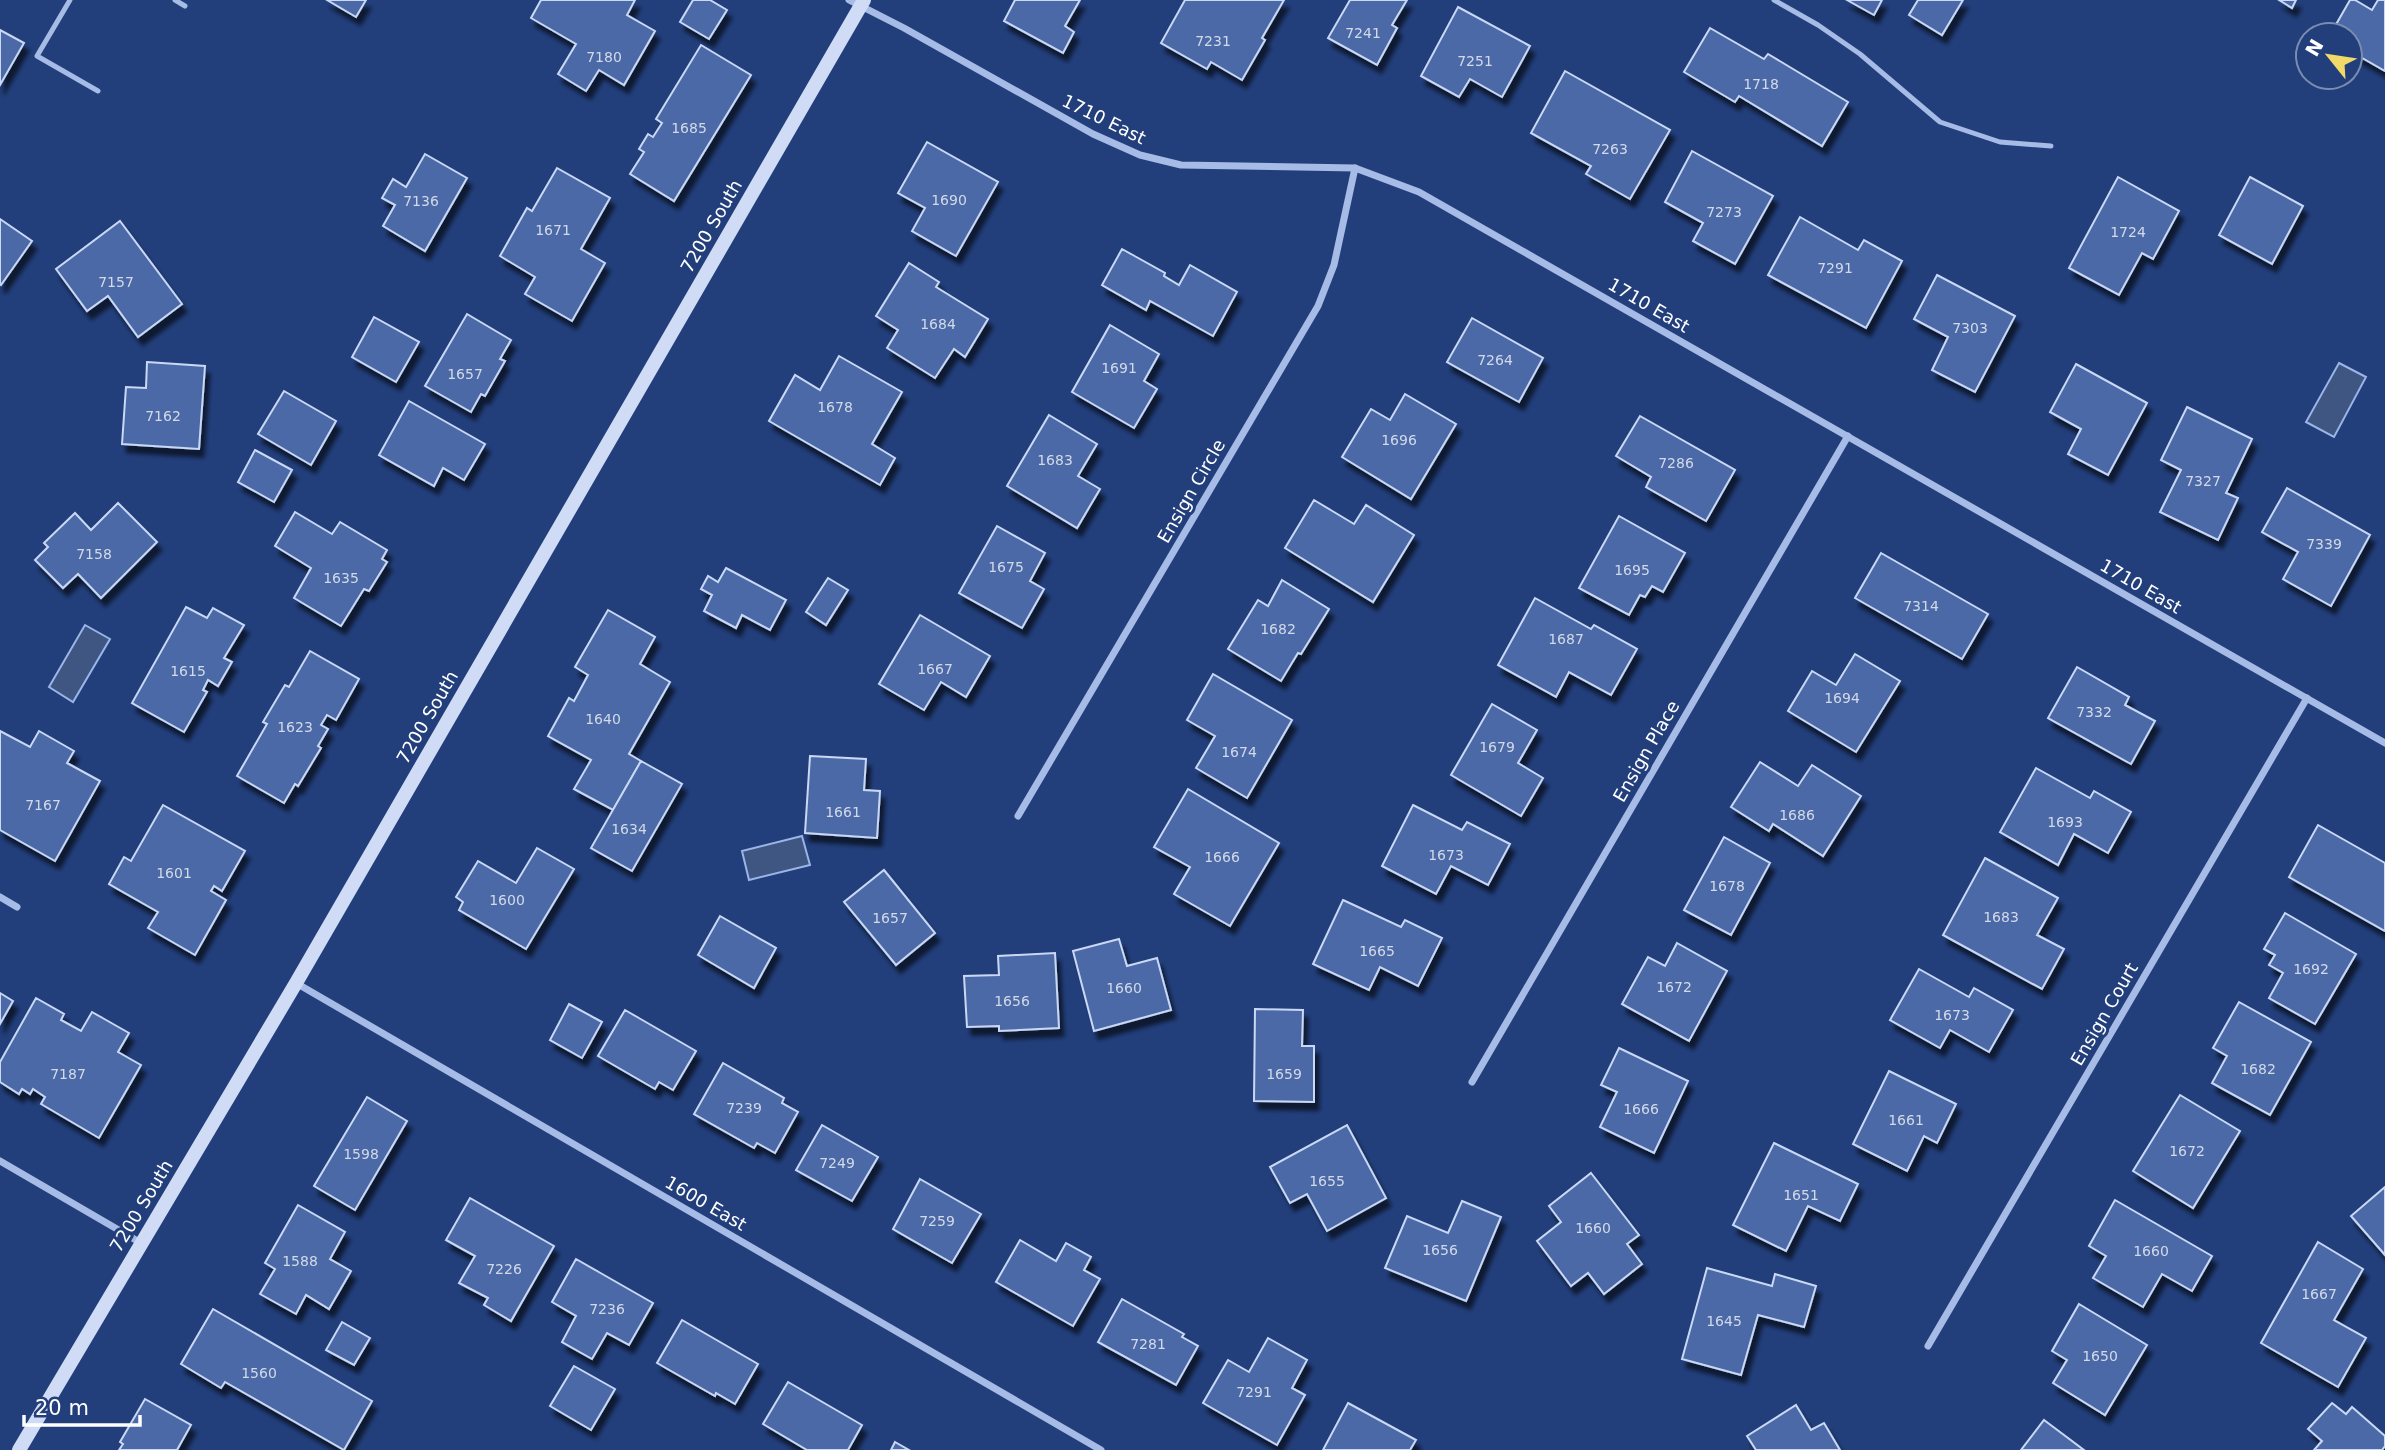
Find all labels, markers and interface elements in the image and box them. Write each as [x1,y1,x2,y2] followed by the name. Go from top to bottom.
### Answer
[2294,21,2364,91] north arrow
[1345,25,1381,41] house number: 7241
[1195,33,1231,49] house number: 7231
[2301,35,2328,60] text: N
[586,49,622,65] house number: 7180
[1457,53,1493,69] house number: 7251
[1743,76,1779,92] house number: 1718
[1059,90,1149,148] street label: 1710 East
[671,120,707,136] house number: 1685
[1592,141,1628,157] house number: 7263
[676,176,746,276] street label: 7200 South
[931,192,967,208] house number: 1690
[403,193,439,209] house number: 7136
[1706,204,1742,220] house number: 7273
[535,222,571,238] house number: 1671
[2110,224,2146,240] house number: 1724
[1817,260,1853,276] house number: 7291
[1605,273,1693,337] street label: 1710 East
[98,274,134,290] house number: 7157
[920,316,956,332] house number: 1684
[1952,320,1988,336] house number: 7303
[1477,352,1513,368] house number: 7264
[1101,360,1137,376] house number: 1691
[447,366,483,382] house number: 1657
[817,399,853,415] house number: 1678
[145,408,181,424] house number: 7162
[1381,432,1417,448] house number: 1696
[1153,435,1229,547] street label: Ensign Circle
[1037,452,1073,468] house number: 1683
[1658,455,1694,471] house number: 7286
[2185,473,2221,489] house number: 7327
[2306,536,2342,552] house number: 7339
[76,546,112,562] house number: 7158
[2097,554,2185,618] street label: 1710 East
[988,559,1024,575] house number: 1675
[1614,562,1650,578] house number: 1695
[323,570,359,586] house number: 1635
[1903,598,1939,614] house number: 7314
[1260,621,1296,637] house number: 1682
[1548,631,1584,647] house number: 1687
[917,661,953,677] house number: 1667
[170,663,206,679] house number: 1615
[392,667,462,767] street label: 7200 South
[1824,690,1860,706] house number: 1694
[1609,697,1683,805] street label: Ensign Place
[2076,704,2112,720] house number: 7332
[585,711,621,727] house number: 1640
[277,719,313,735] house number: 1623
[1479,739,1515,755] house number: 1679
[1221,744,1257,760] house number: 1674
[25,797,61,813] house number: 7167
[825,804,861,820] house number: 1661
[1779,807,1815,823] house number: 1686
[2047,814,2083,830] house number: 1693
[611,821,647,837] house number: 1634
[1428,847,1464,863] house number: 1673
[1204,849,1240,865] house number: 1666
[156,865,192,881] house number: 1601
[1709,878,1745,894] house number: 1678
[489,892,525,908] house number: 1600
[1983,909,2019,925] house number: 1683
[872,910,908,926] house number: 1657
[1359,943,1395,959] house number: 1665
[2066,959,2142,1069] street label: Ensign Court
[2293,961,2329,977] house number: 1692
[1656,979,1692,995] house number: 1672
[1106,980,1142,996] house number: 1660
[994,993,1030,1009] house number: 1656
[1934,1007,1970,1023] house number: 1673
[2240,1061,2276,1077] house number: 1682
[50,1066,86,1082] house number: 7187
[1266,1066,1302,1082] house number: 1659
[726,1100,762,1116] house number: 7239
[1623,1101,1659,1117] house number: 1666
[1888,1112,1924,1128] house number: 1661
[2169,1143,2205,1159] house number: 1672
[343,1146,379,1162] house number: 1598
[819,1155,855,1171] house number: 7249
[105,1156,177,1256] street label: 7200 South
[662,1171,750,1235] street label: 1600 East
[1309,1173,1345,1189] house number: 1655
[1783,1187,1819,1203] house number: 1651
[919,1213,955,1229] house number: 7259
[1575,1220,1611,1236] house number: 1660
[1422,1242,1458,1258] house number: 1656
[2133,1243,2169,1259] house number: 1660
[282,1253,318,1269] house number: 1588
[486,1261,522,1277] house number: 7226
[2301,1286,2337,1302] house number: 1667
[589,1301,625,1317] house number: 7236
[1706,1313,1742,1329] house number: 1645
[1130,1336,1166,1352] house number: 7281
[2082,1348,2118,1364] house number: 1650
[241,1365,277,1381] house number: 1560
[24,1384,140,1428] scale bar
[1236,1384,1272,1400] house number: 7291
[35,1396,89,1420] text: 20 m

